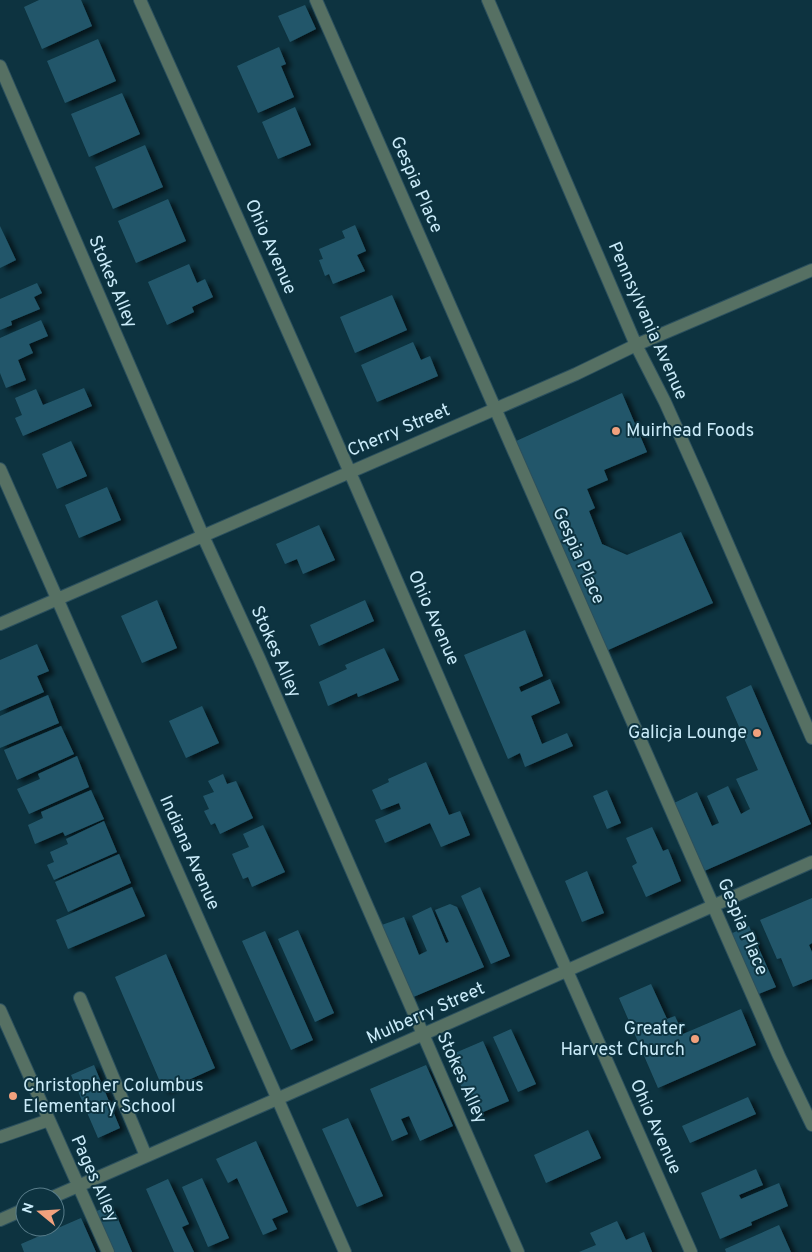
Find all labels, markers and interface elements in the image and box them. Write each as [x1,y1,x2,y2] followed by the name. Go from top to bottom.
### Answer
[384,133,448,237] street label: Gespia Place
[239,196,301,298] street label: Ohio Avenue
[82,232,142,332] street label: Stokes Alley
[602,238,692,404] street label: Pennsylvania Avenue
[344,399,454,463] street label: Cherry Street
[626,420,754,443] place label: Muirhead Foods
[610,425,622,437] marker: Muirhead Foods
[546,504,610,608] street label: Gespia Place
[402,567,464,669] street label: Ohio Avenue
[245,602,305,702] street label: Stokes Alley
[628,722,747,745] place label: Galicja Lounge
[751,727,763,739] marker: Galicja Lounge
[153,792,225,914] street label: Indiana Avenue
[711,875,773,979] street label: Gespia Place
[363,978,489,1050] street label: Mulberry Street
[560,1018,685,1062] place label: Greater Harvest Church
[431,1028,491,1128] street label: Stokes Alley
[689,1033,701,1045] marker: Greater Harvest Church
[23,1075,204,1119] place label: Christopher Columbus Elementary School
[624,1076,686,1178] street label: Ohio Avenue
[7,1090,19,1102] marker: Christopher Columbus Elementary School
[65,1132,123,1226] street label: Pages Alley
[15,1187,65,1237] north arrow
[19,1201,39,1216] text: N

